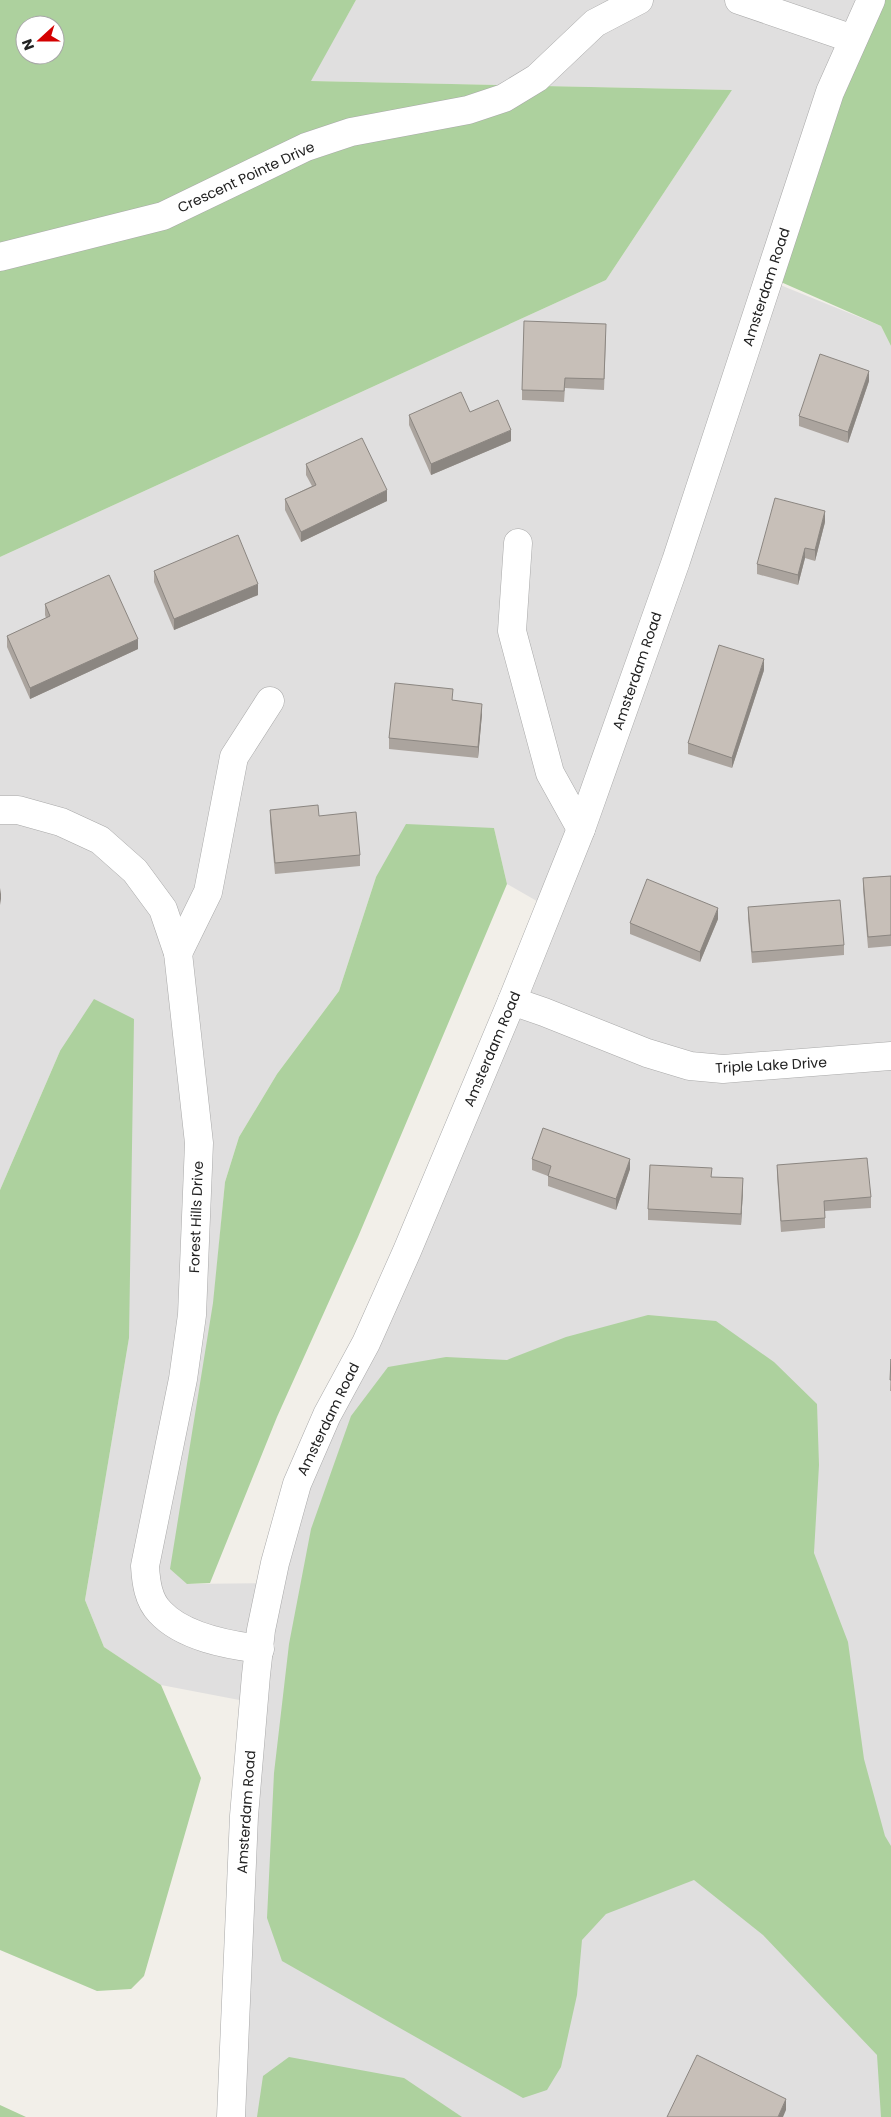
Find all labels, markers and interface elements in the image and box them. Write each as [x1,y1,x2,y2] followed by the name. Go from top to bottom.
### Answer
[15,15,65,65] north arrow
[17,36,39,53] text: N
[174,136,318,218] street label: Crescent Pointe Drive
[737,225,795,349] street label: Amsterdam Road
[607,609,667,733] street label: Amsterdam Road
[459,988,525,1110] street label: Amsterdam Road
[715,1052,828,1078] street label: Triple Lake Drive
[184,1160,208,1273] street label: Forest Hills Drive
[292,1359,364,1479] street label: Amsterdam Road
[232,1750,260,1874] street label: Amsterdam Road

